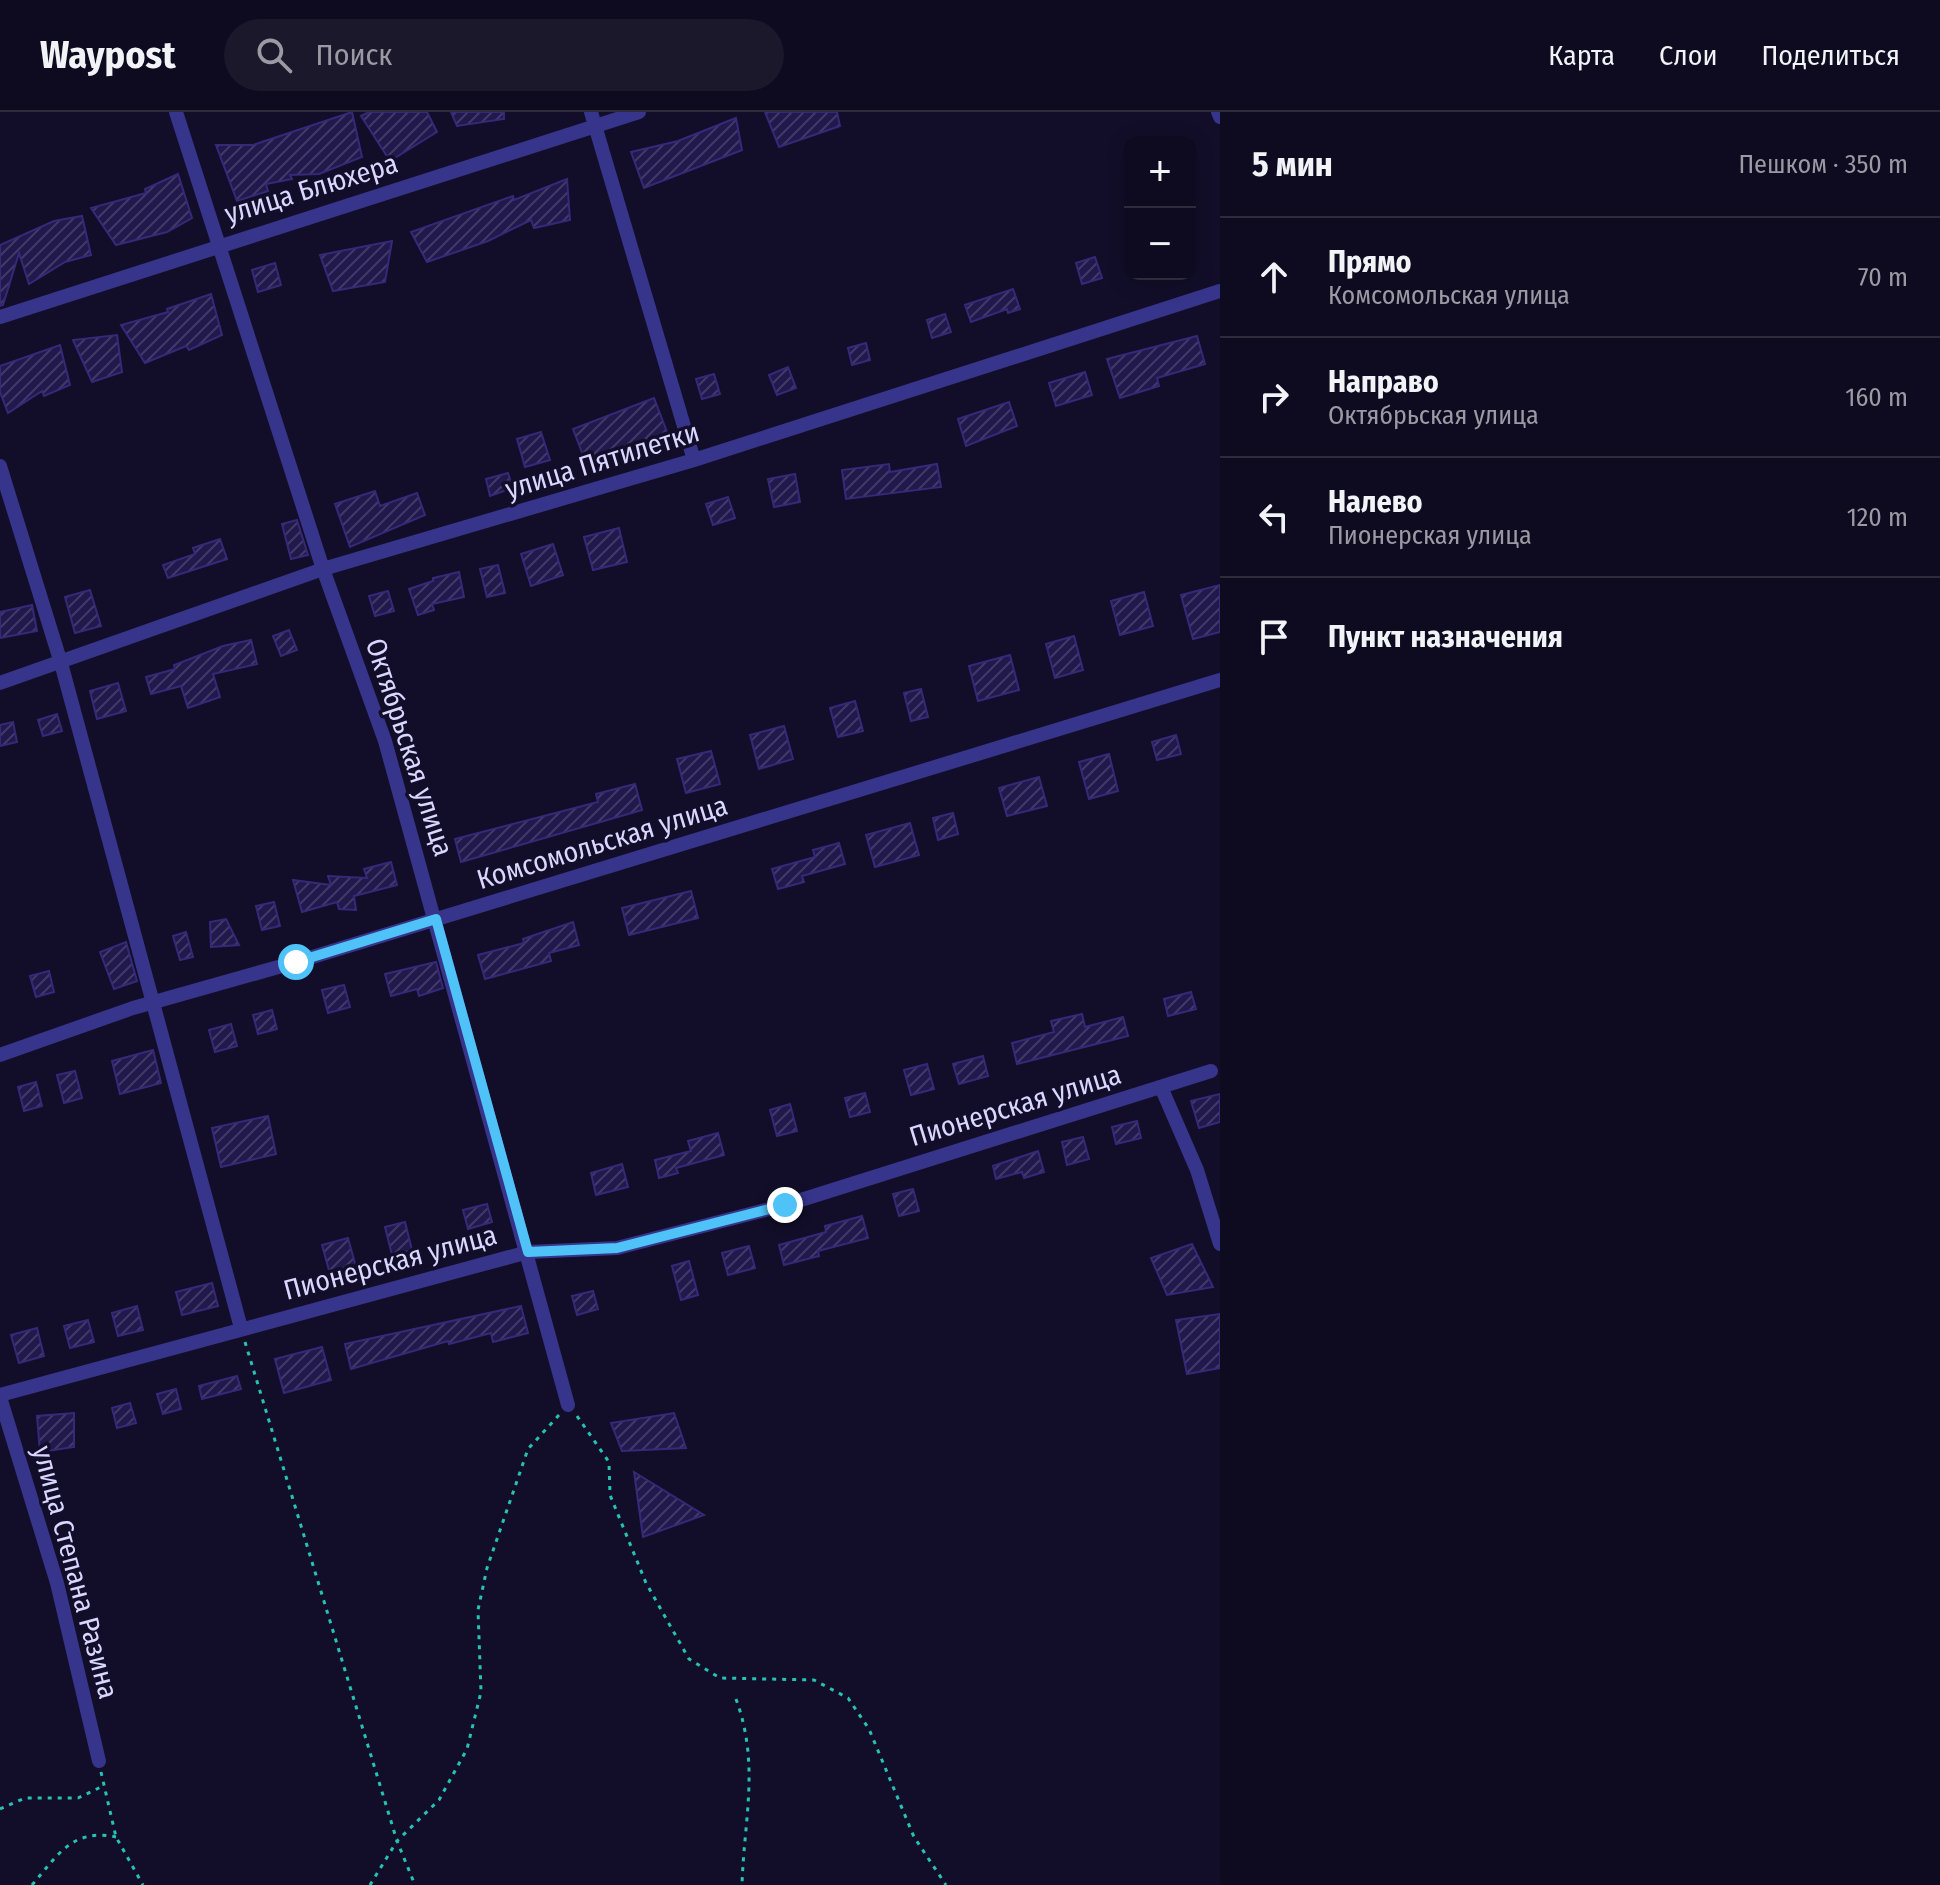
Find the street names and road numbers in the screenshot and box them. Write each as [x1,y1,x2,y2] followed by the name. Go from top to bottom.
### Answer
[221,146,402,230] street label: улица Блюхера
[501,415,703,506] street label: улица Пятилетки
[359,634,460,860] street label: Октябрьская улица
[473,789,731,896] street label: Комсомольская улица
[905,1058,1125,1153] street label: Пионерская улица
[280,1218,500,1307] street label: Пионерская улица
[26,1442,125,1702] street label: улица Степана Разина

